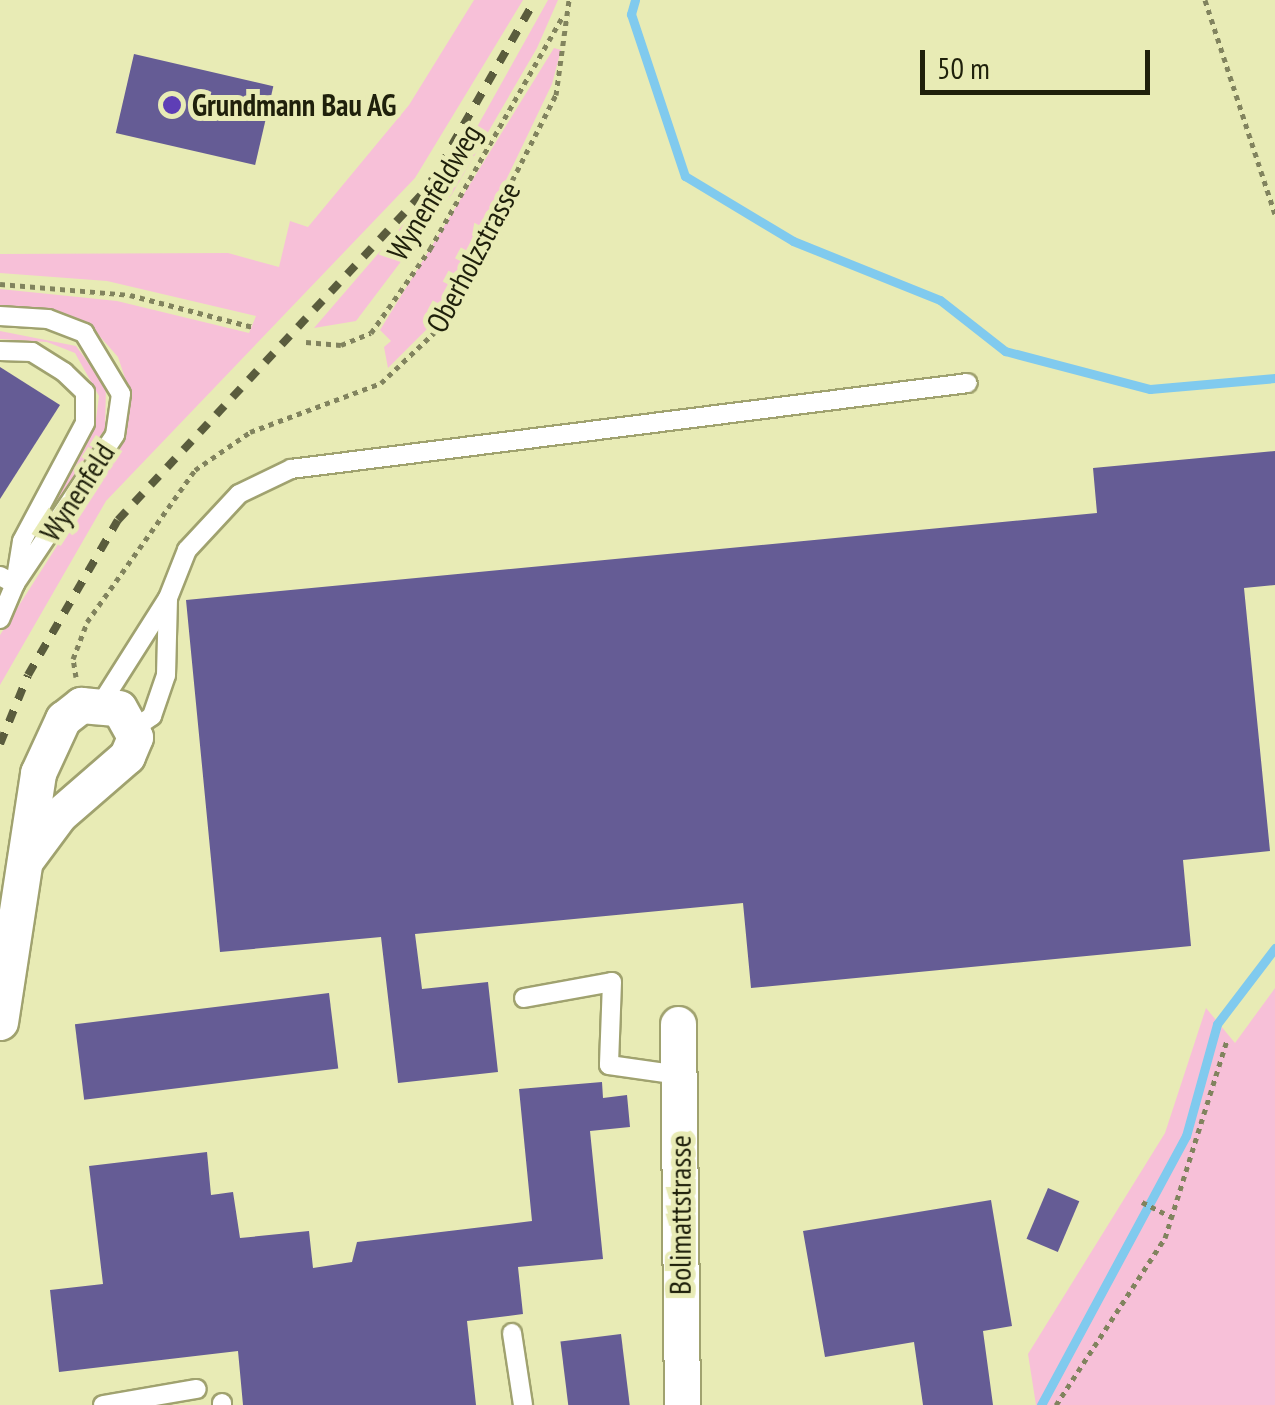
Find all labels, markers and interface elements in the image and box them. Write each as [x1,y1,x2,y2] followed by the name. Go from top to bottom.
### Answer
[925,30,1155,92] scale bar
[937,48,990,87] text: 50 m
[192,87,397,123] place label: Grundmann Bau AG
[161,94,183,116] marker: Grundmann Bau AG
[379,118,489,266] street label: Wynenfeldweg
[418,176,528,338] street label: Oberholzstrasse
[32,436,122,548] street label: Wynenfeld
[662,1135,698,1295] street label: Bolimattstrasse

